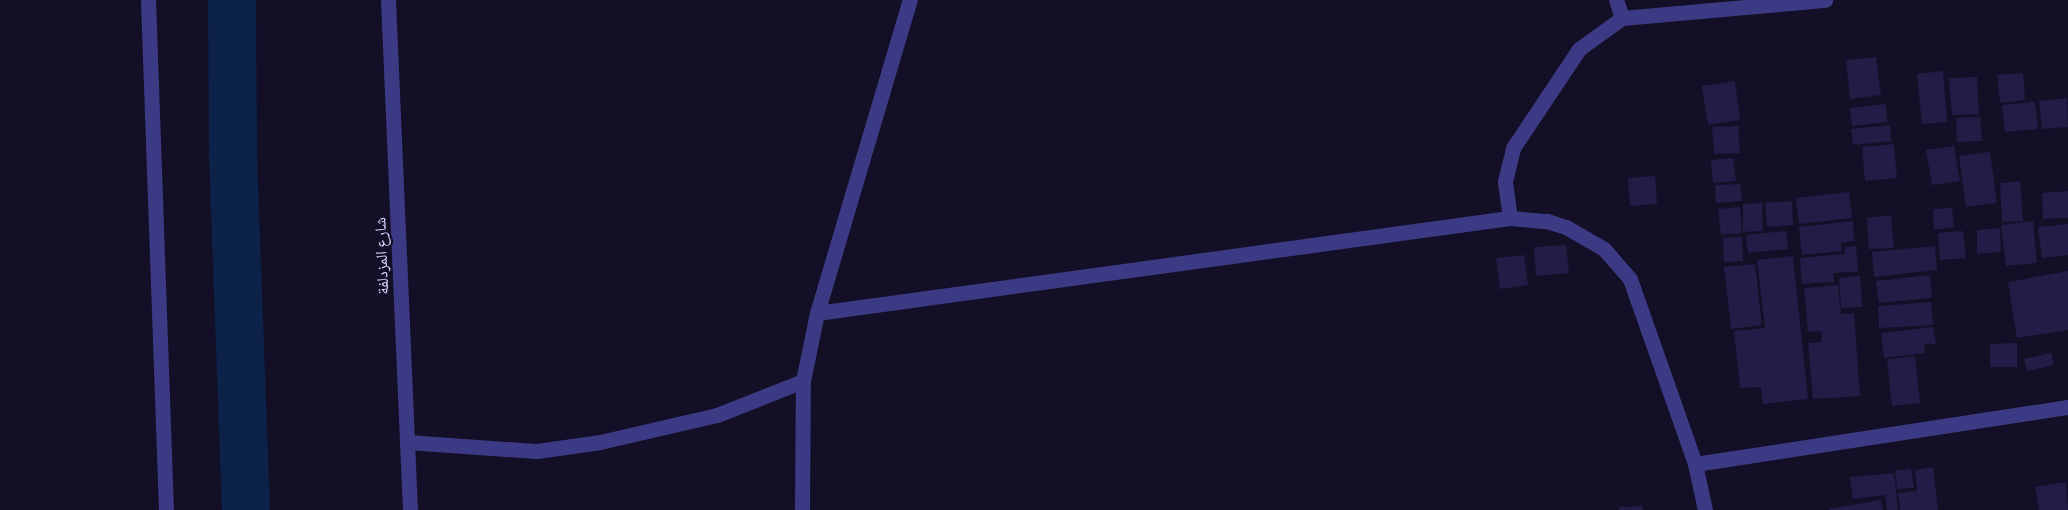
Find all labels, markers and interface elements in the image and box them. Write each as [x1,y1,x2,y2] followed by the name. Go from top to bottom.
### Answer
[370,217,392,295] street label: شارع المزدلفة

